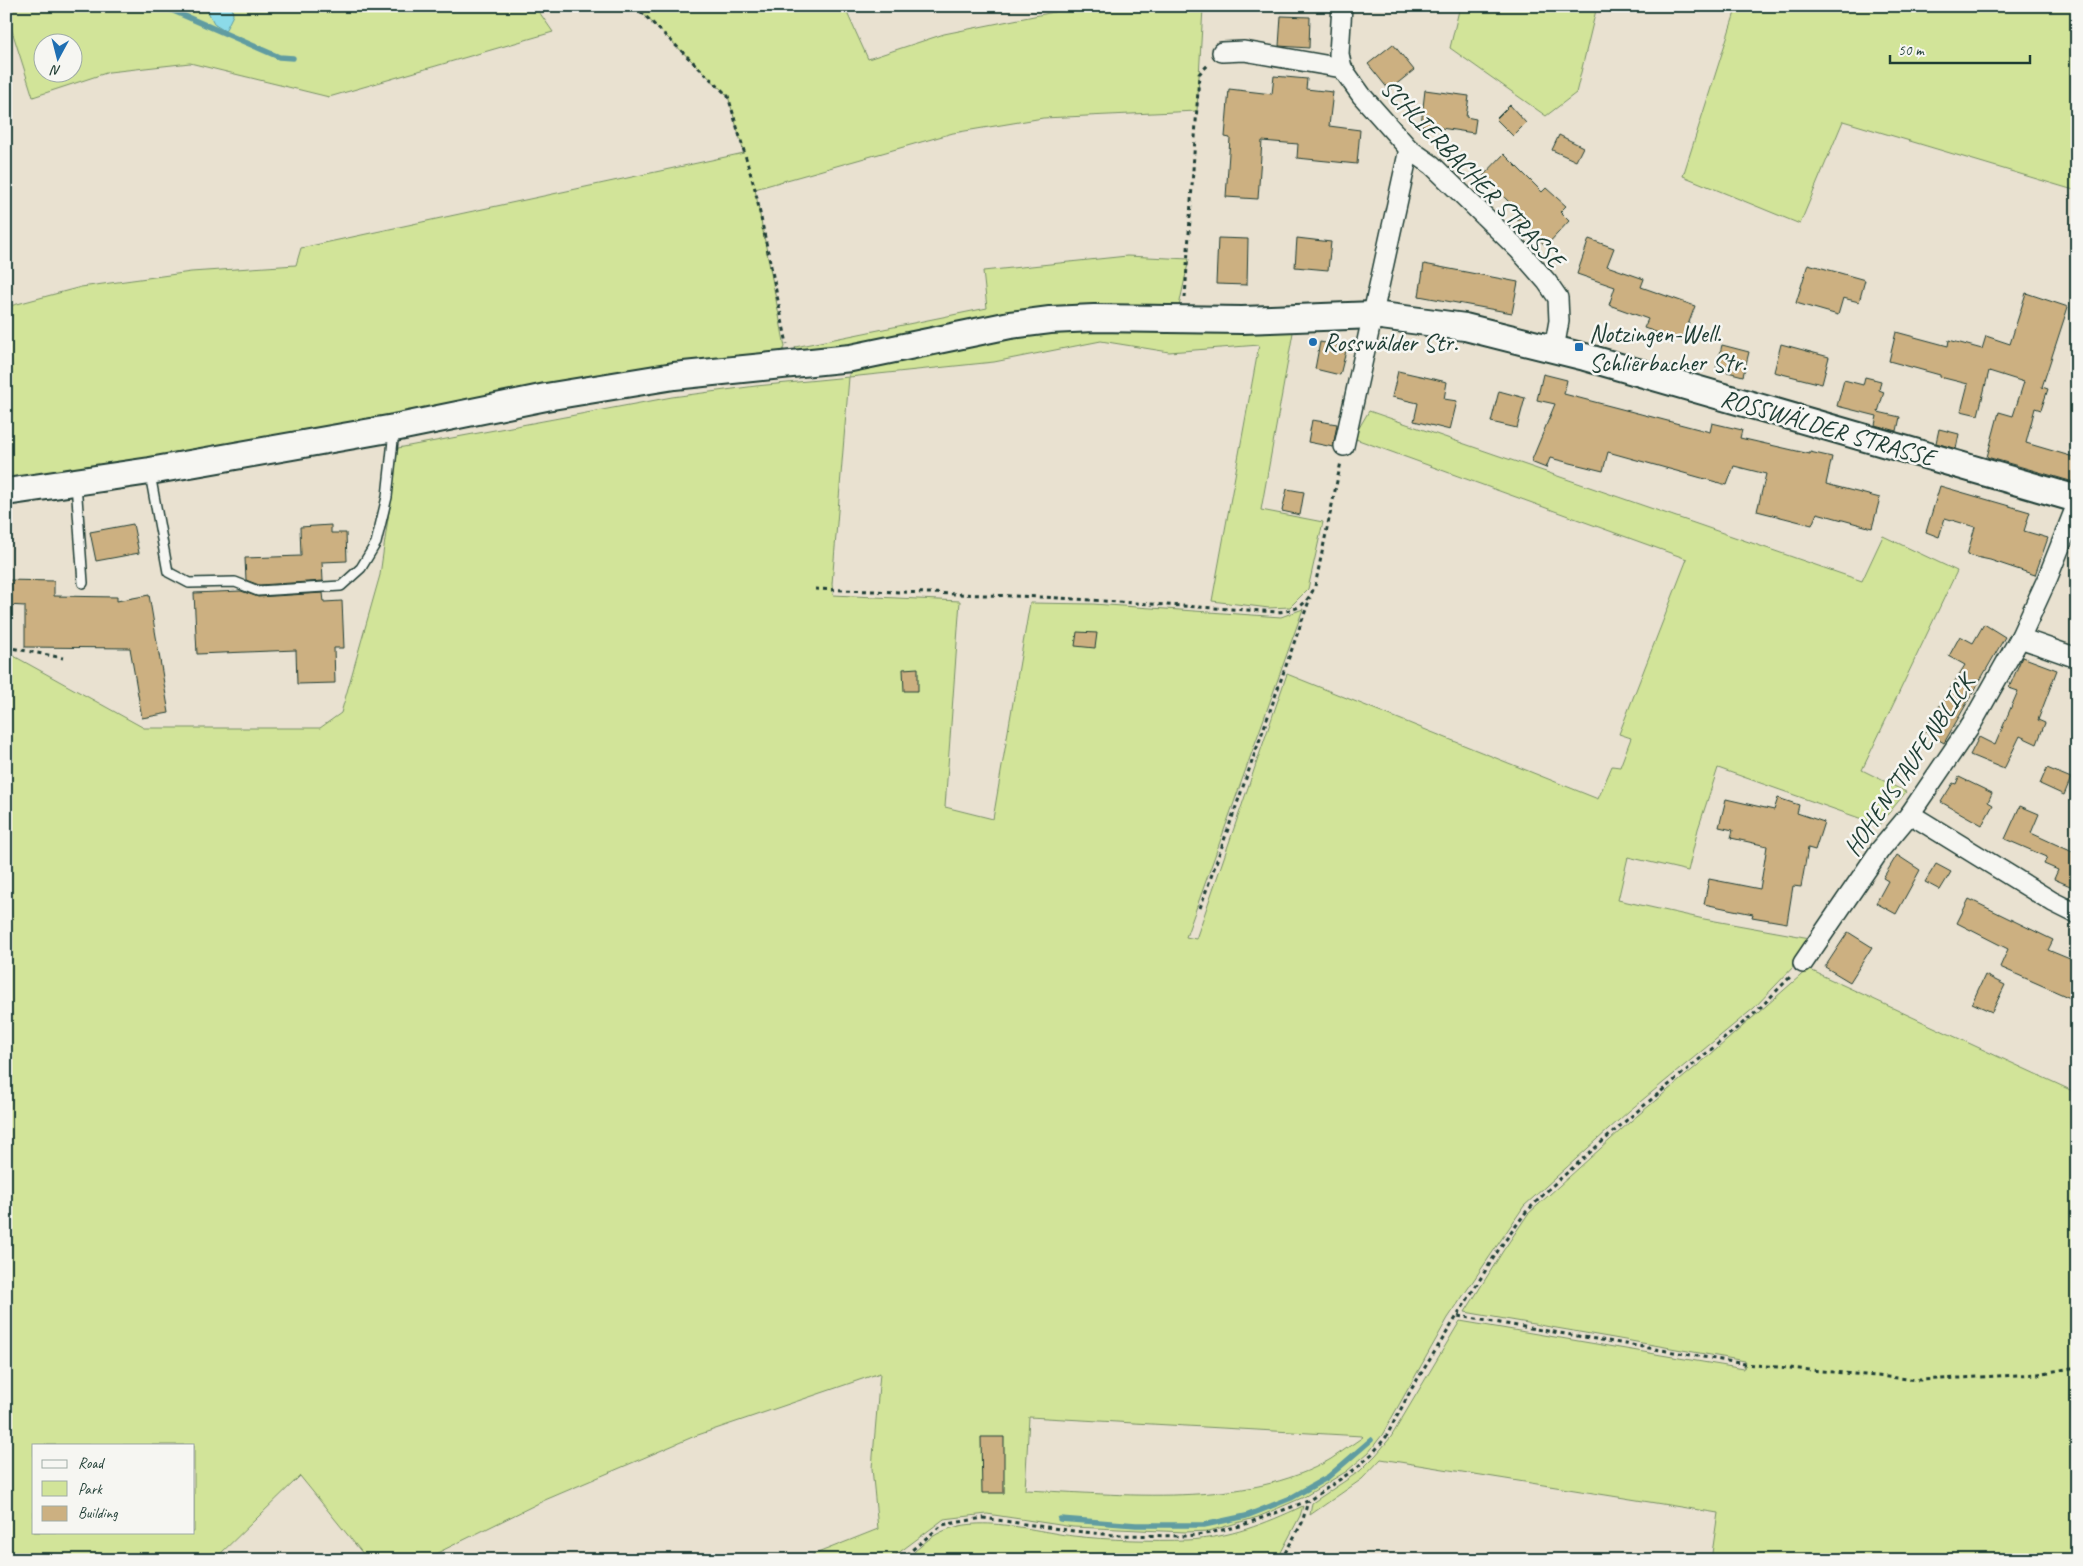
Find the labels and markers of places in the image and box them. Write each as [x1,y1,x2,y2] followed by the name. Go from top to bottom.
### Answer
[1589,318,1747,379] place label: Notzingen-Well. Schlierbacher Str.
[1323,327,1458,359] place label: Rosswälder Str.
[1307,336,1319,348] marker: Rosswälder Str.
[1573,341,1585,353] marker: Notzingen-Well. Schlierbacher Str.

